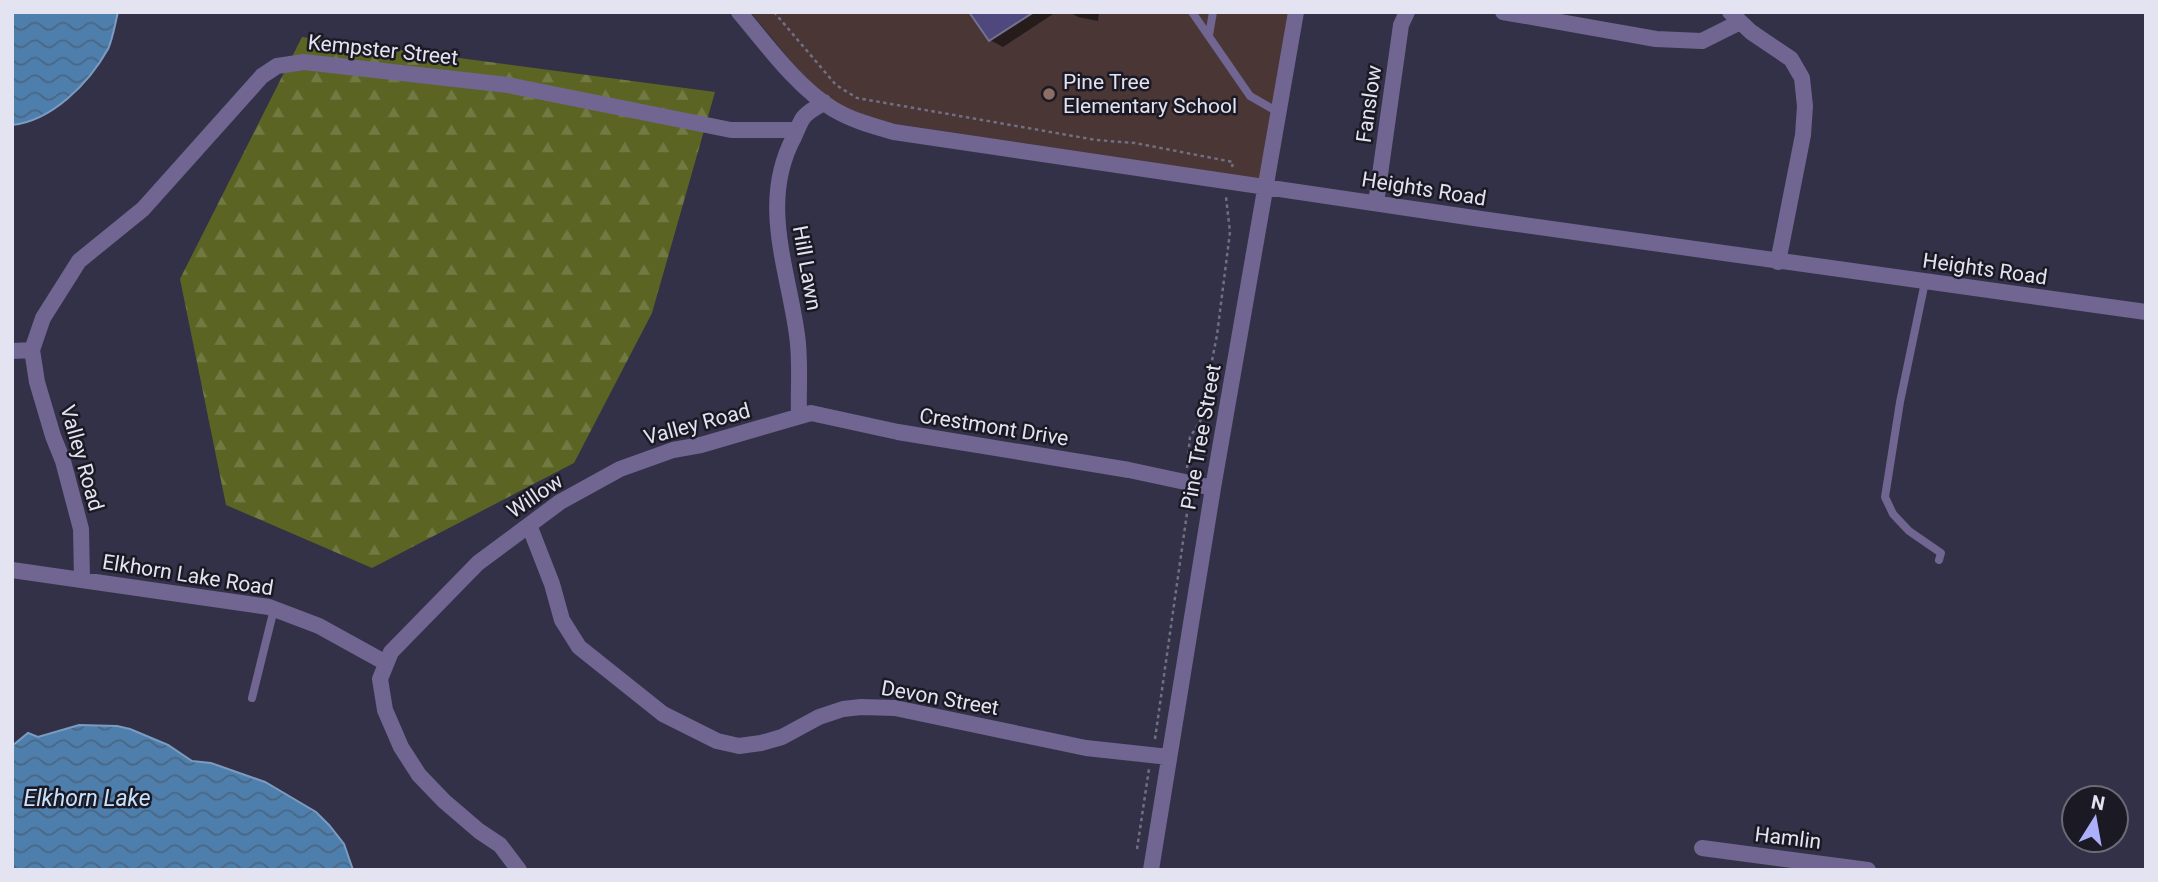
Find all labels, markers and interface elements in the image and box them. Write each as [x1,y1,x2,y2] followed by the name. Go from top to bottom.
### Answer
[307,30,459,70] street label: Kempster Street
[1352,64,1386,144] street label: Fanslow
[1063,70,1237,118] place label: Pine Tree Elementary School
[1041,86,1057,102] marker: Pine Tree Elementary School
[1360,167,1488,211] street label: Heights Road
[788,224,826,312] street label: Hill Lawn
[1921,248,2049,290] street label: Heights Road
[1176,362,1226,512] street label: Pine Tree Street
[641,398,753,450] street label: Valley Road
[55,402,109,514] street label: Valley Road
[918,403,1070,451] street label: Crestmont Drive
[503,469,567,523] street label: Willow
[101,550,275,600] street label: Elkhorn Lake Road
[879,676,1001,720] street label: Devon Street
[2060,784,2130,854] north arrow
[23,785,151,812] water label: Elkhorn Lake
[2089,790,2107,815] text: N
[1753,822,1823,854] street label: Hamlin

